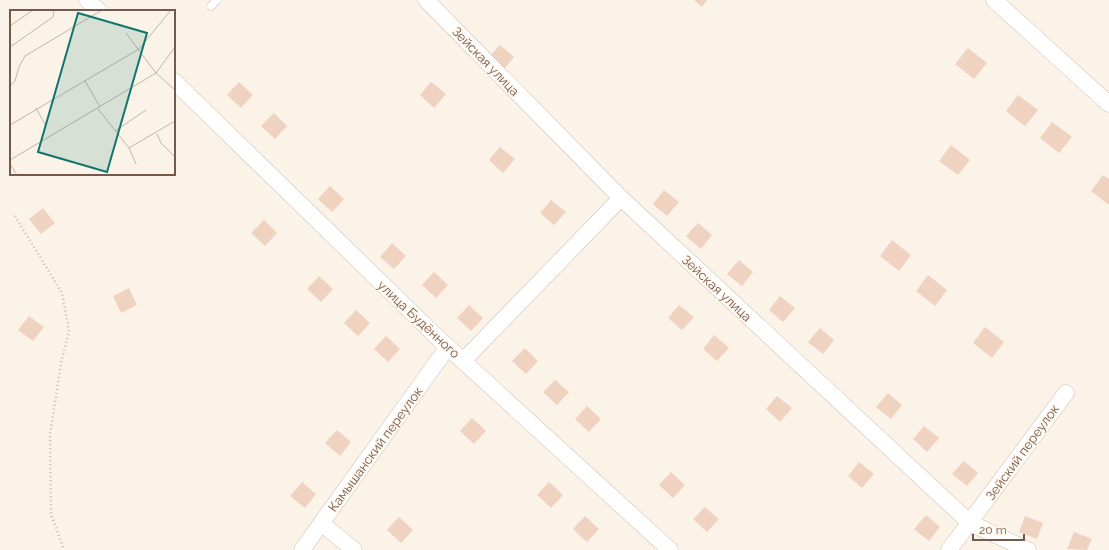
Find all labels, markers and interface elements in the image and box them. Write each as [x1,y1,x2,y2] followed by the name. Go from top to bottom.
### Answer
[10,10,175,175] inset map
[449,24,522,99] street label: Зейская улица
[679,252,755,324] street label: Зейская улица
[375,278,463,361] street label: улица Будённого
[325,384,426,515] street label: Камышанский переулок
[983,401,1062,503] street label: Зейский переулок
[973,516,1024,542] scale bar
[979,523,1007,537] text: 20 m

